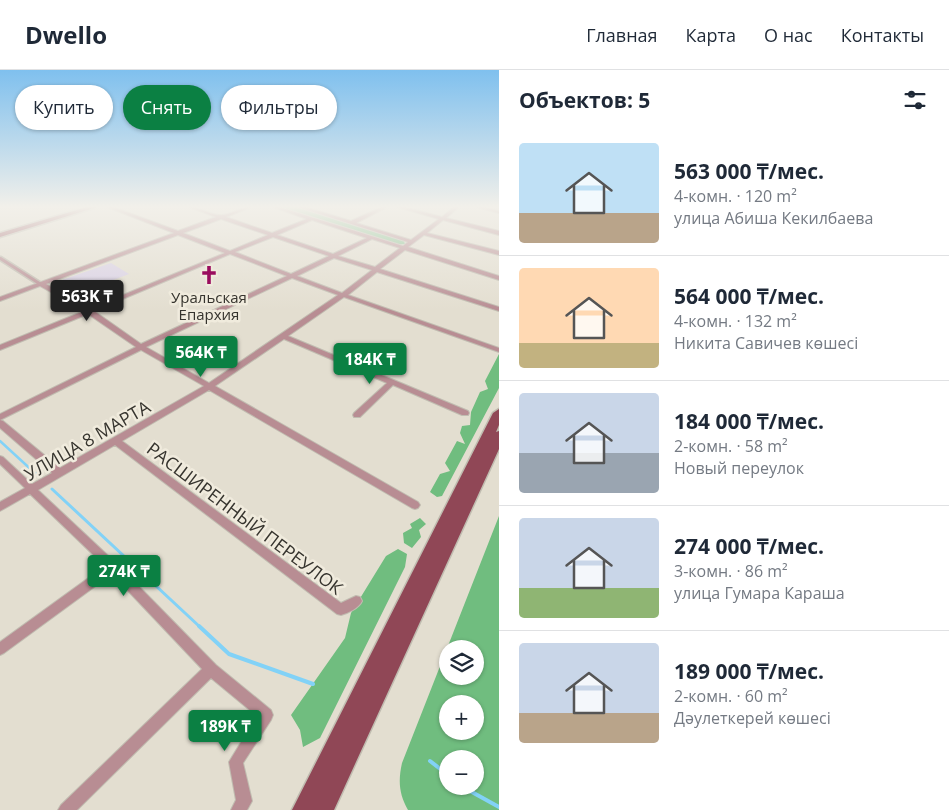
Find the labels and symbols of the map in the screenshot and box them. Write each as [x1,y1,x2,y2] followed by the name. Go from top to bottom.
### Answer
[198,264,220,286] church icon: Уральская Епархия
[46,280,128,322] pin: 563K ₸
[171,287,247,324] place label: Уральская Епархия
[160,336,242,378] pin: 564K ₸
[329,342,411,385] pin: 184K ₸
[20,394,155,486] street label: УЛИЦА 8 МАРТА
[142,436,348,600] street label: РАСШИРЕННЫЙ ПЕРЕУЛОК
[83,554,165,597] pin: 274K ₸
[184,710,266,752] pin: 189K ₸

